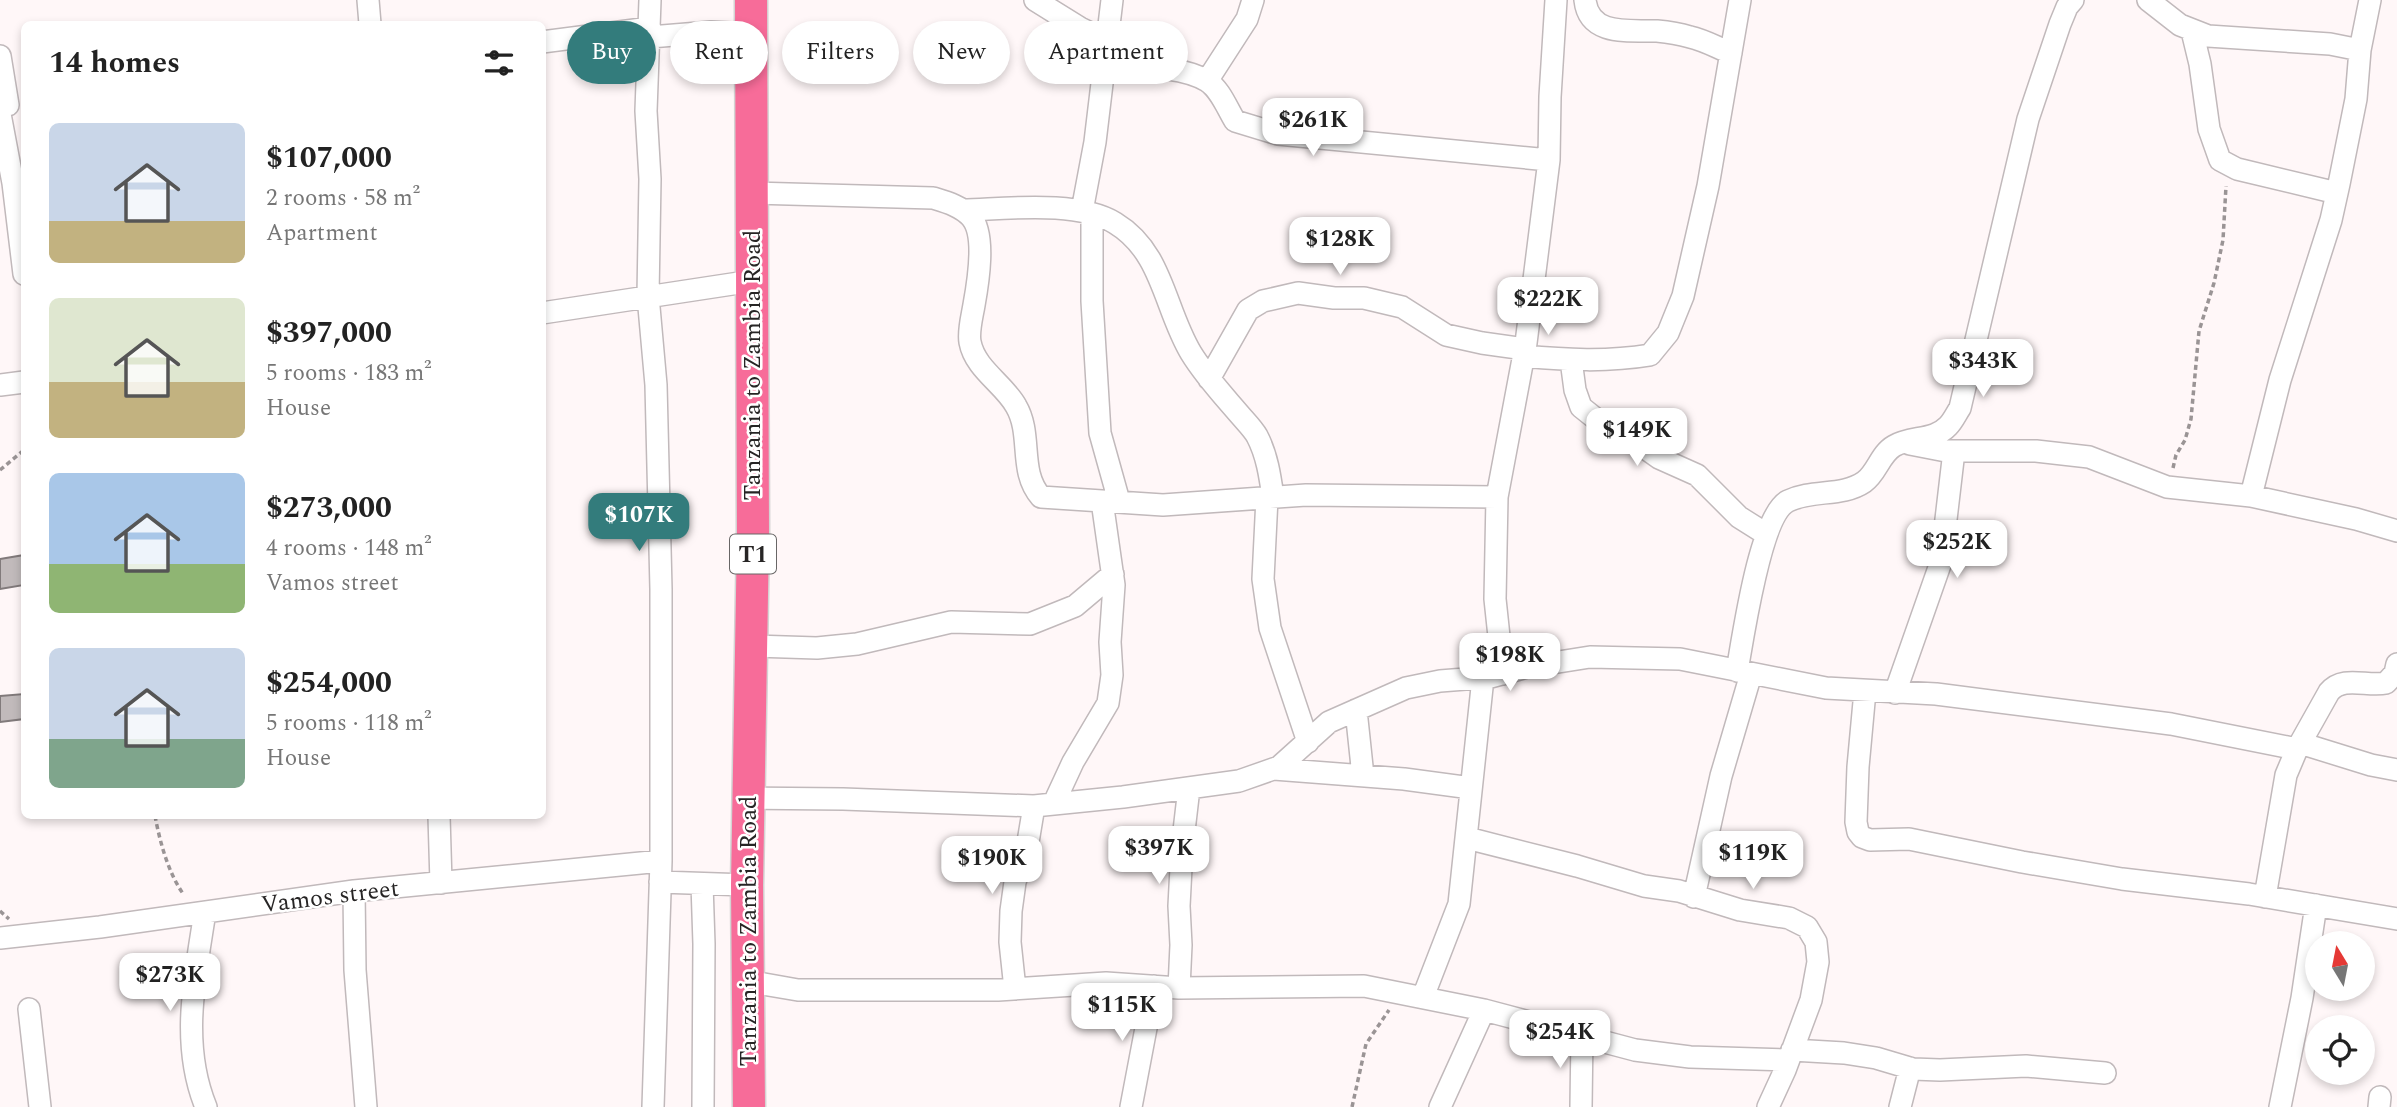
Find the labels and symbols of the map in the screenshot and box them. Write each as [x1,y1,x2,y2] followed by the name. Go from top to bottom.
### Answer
[1264,99,1362,158] pin: $261K
[1291,218,1389,277] pin: $128K
[735,229,771,501] street label: Tanzania to Zambia Road
[1499,278,1597,337] pin: $222K
[1934,340,2032,399] pin: $343K
[1588,408,1686,468] pin: $149K
[590,494,688,553] pin: $107K
[1908,520,2006,580] pin: $252K
[730,534,776,574] road number: T1
[1461,634,1559,693] pin: $198K
[731,795,767,1067] street label: Tanzania to Zambia Road
[1110,826,1208,886] pin: $397K
[1704,832,1802,891] pin: $119K
[943,836,1041,896] pin: $190K
[259,871,401,923] street label: Vamos street
[2305,931,2375,1001] north arrow
[121,954,219,1013] pin: $273K
[1073,984,1171,1043] pin: $115K
[1511,1010,1609,1070] pin: $254K

